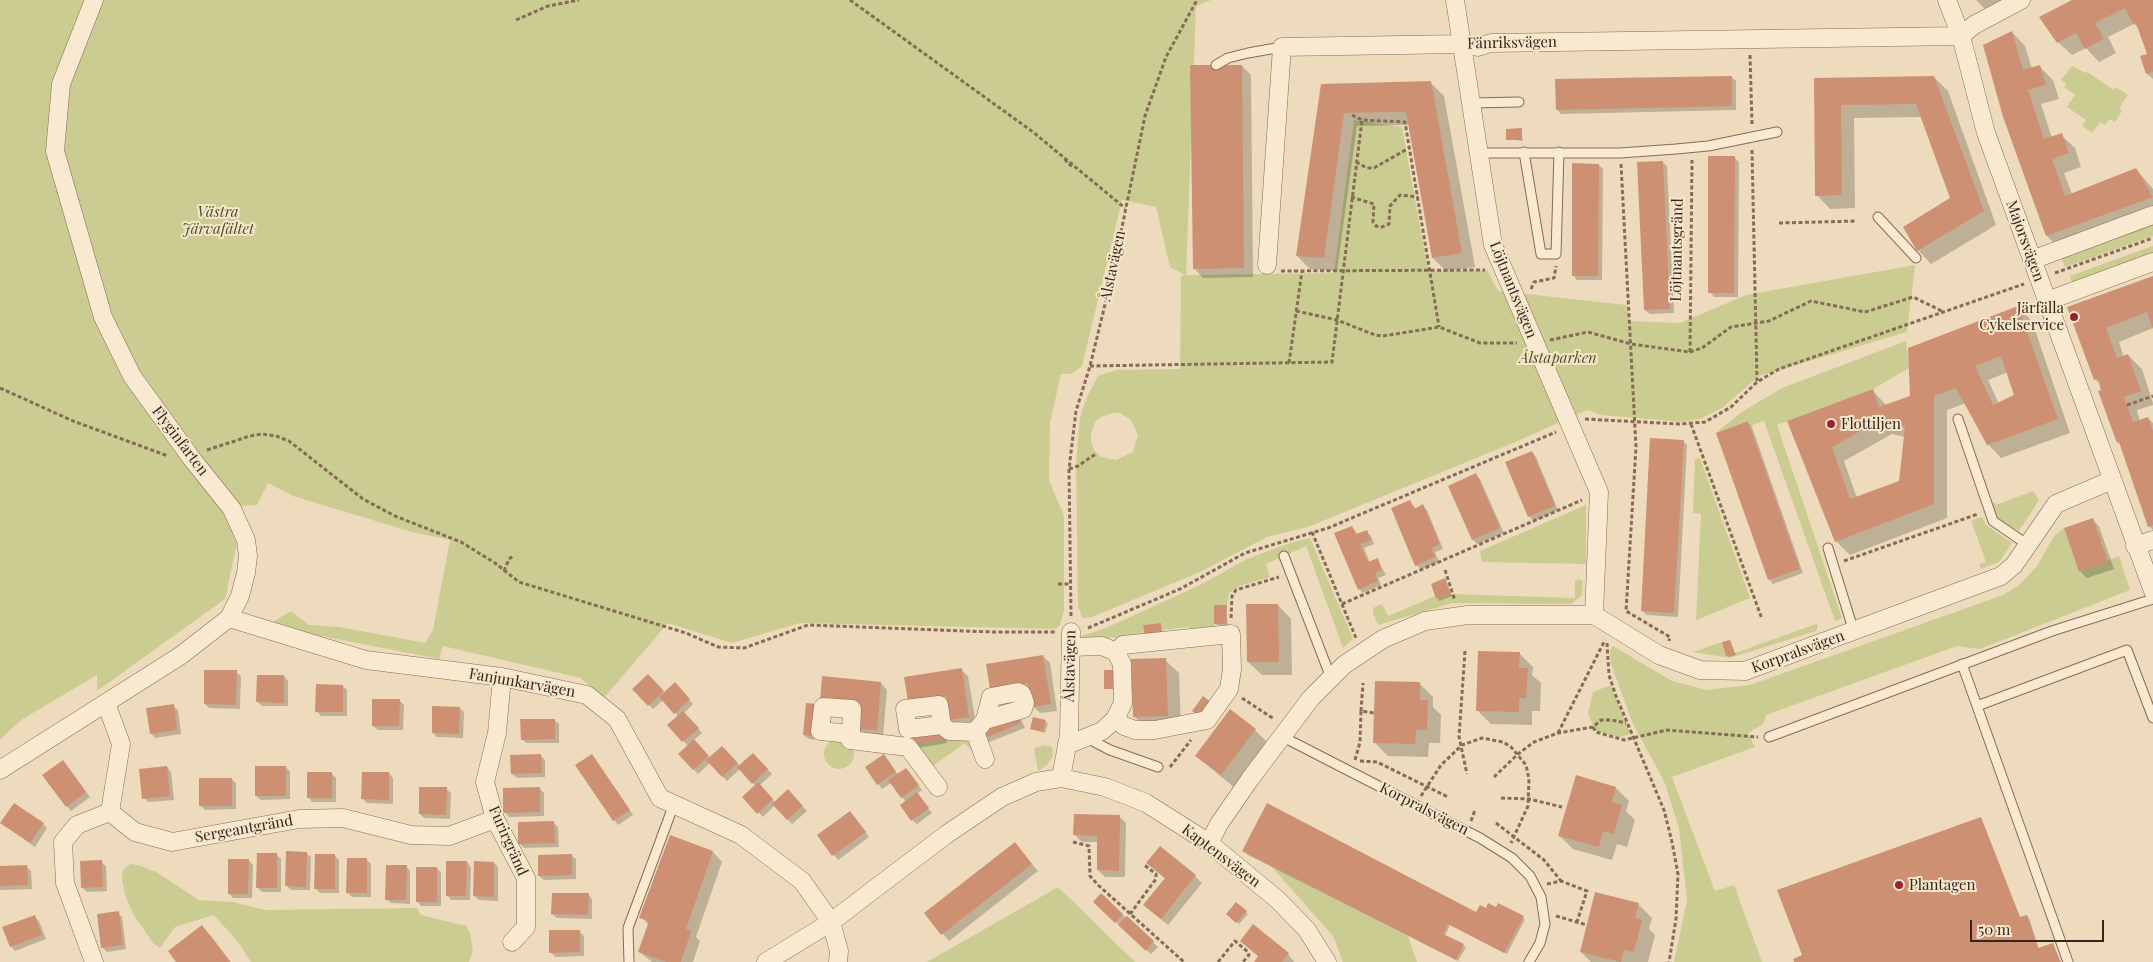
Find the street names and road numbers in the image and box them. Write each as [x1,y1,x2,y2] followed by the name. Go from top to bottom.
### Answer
[1467,33,1557,53] street label: Fänriksvägen
[1667,198,1687,302] street label: Löjtnantsgränd
[2002,198,2048,284] street label: Majorsvägen
[1097,229,1129,303] street label: Ålstavägen
[1485,239,1541,341] street label: Löjtnantsvägen
[148,403,212,479] street label: Flyginfarten
[1749,627,1847,677] street label: Korpralsvägen
[1060,630,1080,702] street label: Ålstavägen
[467,665,577,701] street label: Fanjunkarvägen
[1376,779,1472,839] street label: Korpralsvägen
[485,803,531,879] street label: Furirgränd
[194,812,294,846] street label: Sergeantgränd
[1178,821,1264,891] street label: Kaptensvägen

